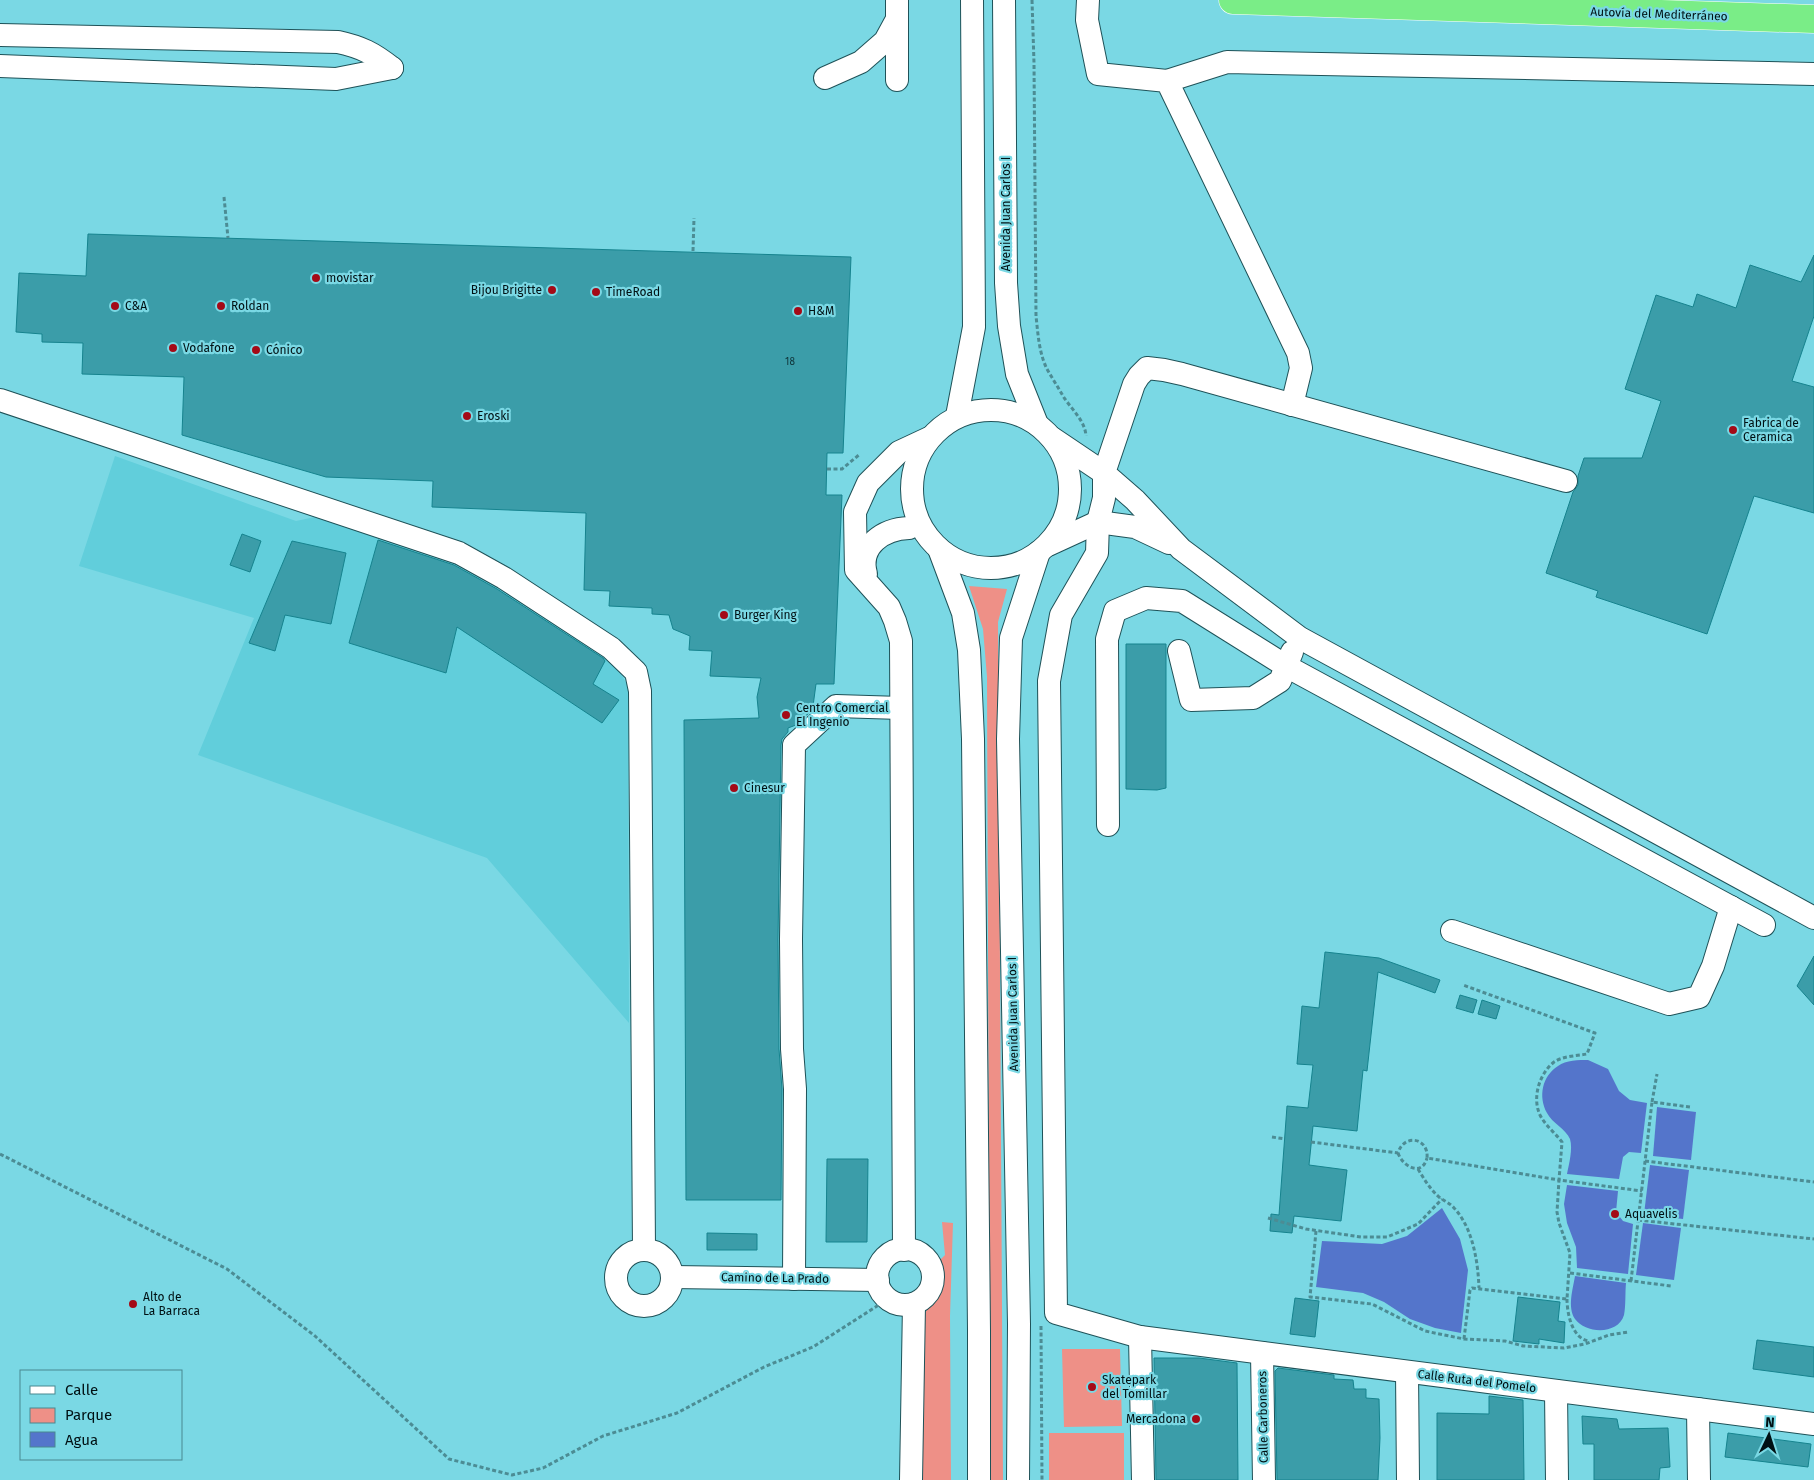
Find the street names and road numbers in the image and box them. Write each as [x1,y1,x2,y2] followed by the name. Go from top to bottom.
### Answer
[1590,5,1728,23] street label: Autovía del Mediterráneo
[999,157,1013,271] street label: Avenida Juan Carlos I
[1005,957,1021,1071] street label: Avenida Juan Carlos I
[721,1270,829,1286] street label: Camino de La Prado
[1417,1367,1537,1395] street label: Calle Ruta del Pomelo
[1255,1370,1271,1463] street label: Calle Carboneros

